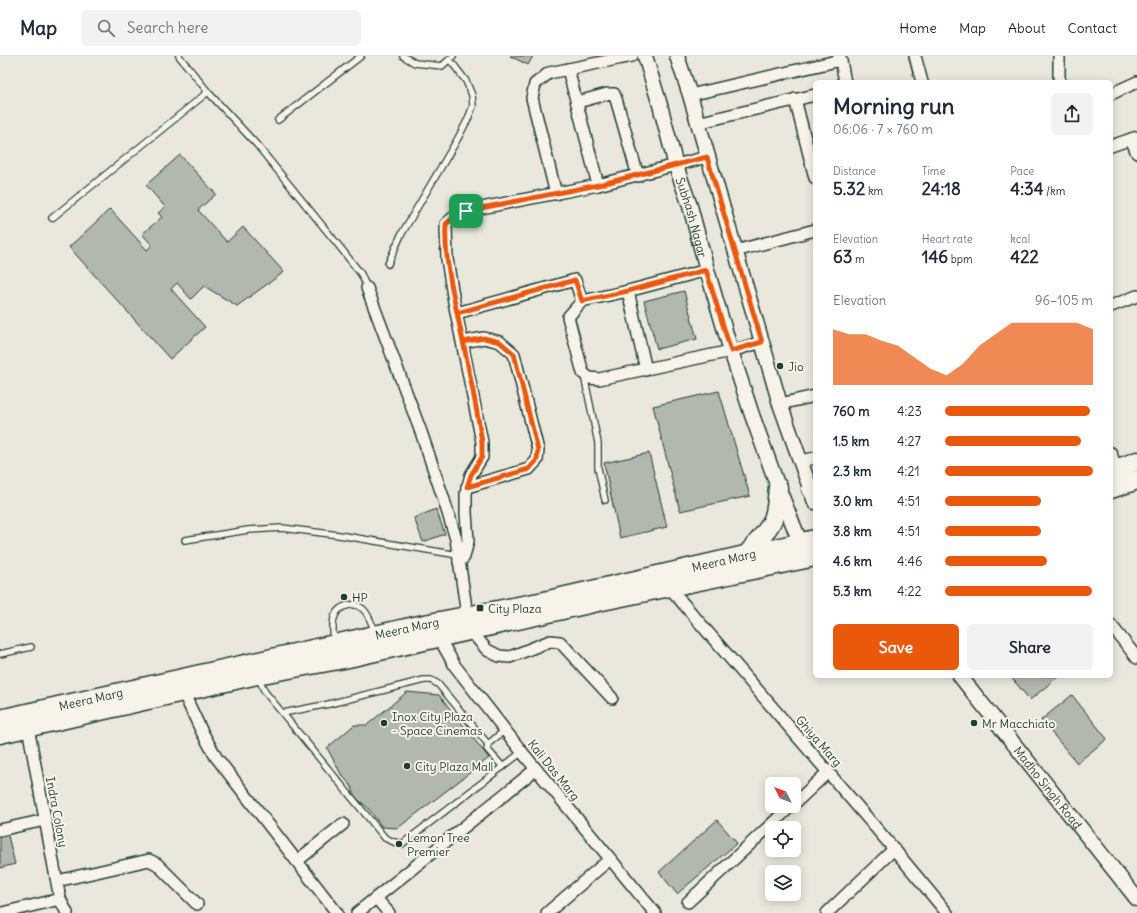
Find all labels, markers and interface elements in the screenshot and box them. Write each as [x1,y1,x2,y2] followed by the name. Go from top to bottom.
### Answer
[81,10,361,46] search box
[20,16,57,40] text: Map
[95,17,117,39] icon: search
[127,18,208,37] text: Search here
[899,19,937,37] text: Home
[959,19,986,37] text: Map
[1008,19,1046,37] text: About
[1068,19,1117,37] text: Contact
[833,92,955,120] text: Morning run
[1051,93,1093,135] button: share
[833,121,933,138] text: 06:06 · 7 × 760 m
[833,164,876,178] text: Distance
[922,164,945,178] text: Time
[1010,164,1034,178] text: Pace
[673,175,711,259] street label: Subhash Nagar
[833,178,865,200] text: 5.32
[922,178,961,200] text: 24:18
[1010,178,1043,200] text: 4:34
[865,184,883,198] text: km
[1043,184,1065,198] text: /km
[449,194,483,228] pin
[455,200,477,222] icon: arrive
[833,232,878,246] text: Elevation
[922,232,973,246] text: Heart rate
[1010,232,1030,246] text: kcal
[833,246,852,268] text: 63
[922,246,948,268] text: 146
[1010,246,1039,268] text: 422
[852,252,865,266] text: m
[948,252,973,266] text: bpm
[833,292,886,309] text: Elevation
[1035,292,1093,309] text: 96–105 m
[788,359,804,374] place label: Jio
[775,361,785,371] marker: Jio
[833,403,870,420] text: 760 m
[897,403,922,420] text: 4:23
[833,433,869,450] text: 1.5 km
[897,433,921,450] text: 4:27
[833,463,871,480] text: 2.3 km
[897,463,920,480] text: 4:21
[833,493,873,510] text: 3.0 km
[897,493,920,510] text: 4:51
[833,523,872,540] text: 3.8 km
[897,523,920,540] text: 4:51
[690,545,757,574] street label: Meera Marg
[833,553,872,570] text: 4.6 km
[897,553,922,570] text: 4:46
[833,583,872,600] text: 5.3 km
[897,583,922,600] text: 4:22
[352,590,368,605] place label: HP
[339,592,349,602] marker: HP
[488,601,542,616] place label: City Plaza
[475,603,485,613] marker: City Plaza
[374,614,440,642] street label: Meera Marg
[833,624,959,670] button: Save
[967,624,1093,670] button: Share
[57,684,124,713] street label: Meera Marg
[392,709,482,738] place label: Inox City Plaza - Space Cinemas
[793,712,845,770] street label: Ghiya Marg
[982,716,1056,731] place label: Mr Macchiato
[379,718,389,728] marker: Inox City Plaza - Space Cinemas
[969,718,979,728] marker: Mr Macchiato
[525,737,583,803] street label: Kali Das Marg
[1011,743,1086,831] street label: Madho Singh Road
[415,759,493,774] place label: City Plaza Mall
[402,761,412,771] marker: City Plaza Mall
[43,776,71,848] street label: Indra Colony
[765,777,801,813] north arrow
[765,777,801,901] map controls
[765,821,801,857] button: locate
[407,830,470,859] place label: Lemon Tree Premier
[394,839,404,849] marker: Lemon Tree Premier
[765,865,801,901] button: layers

